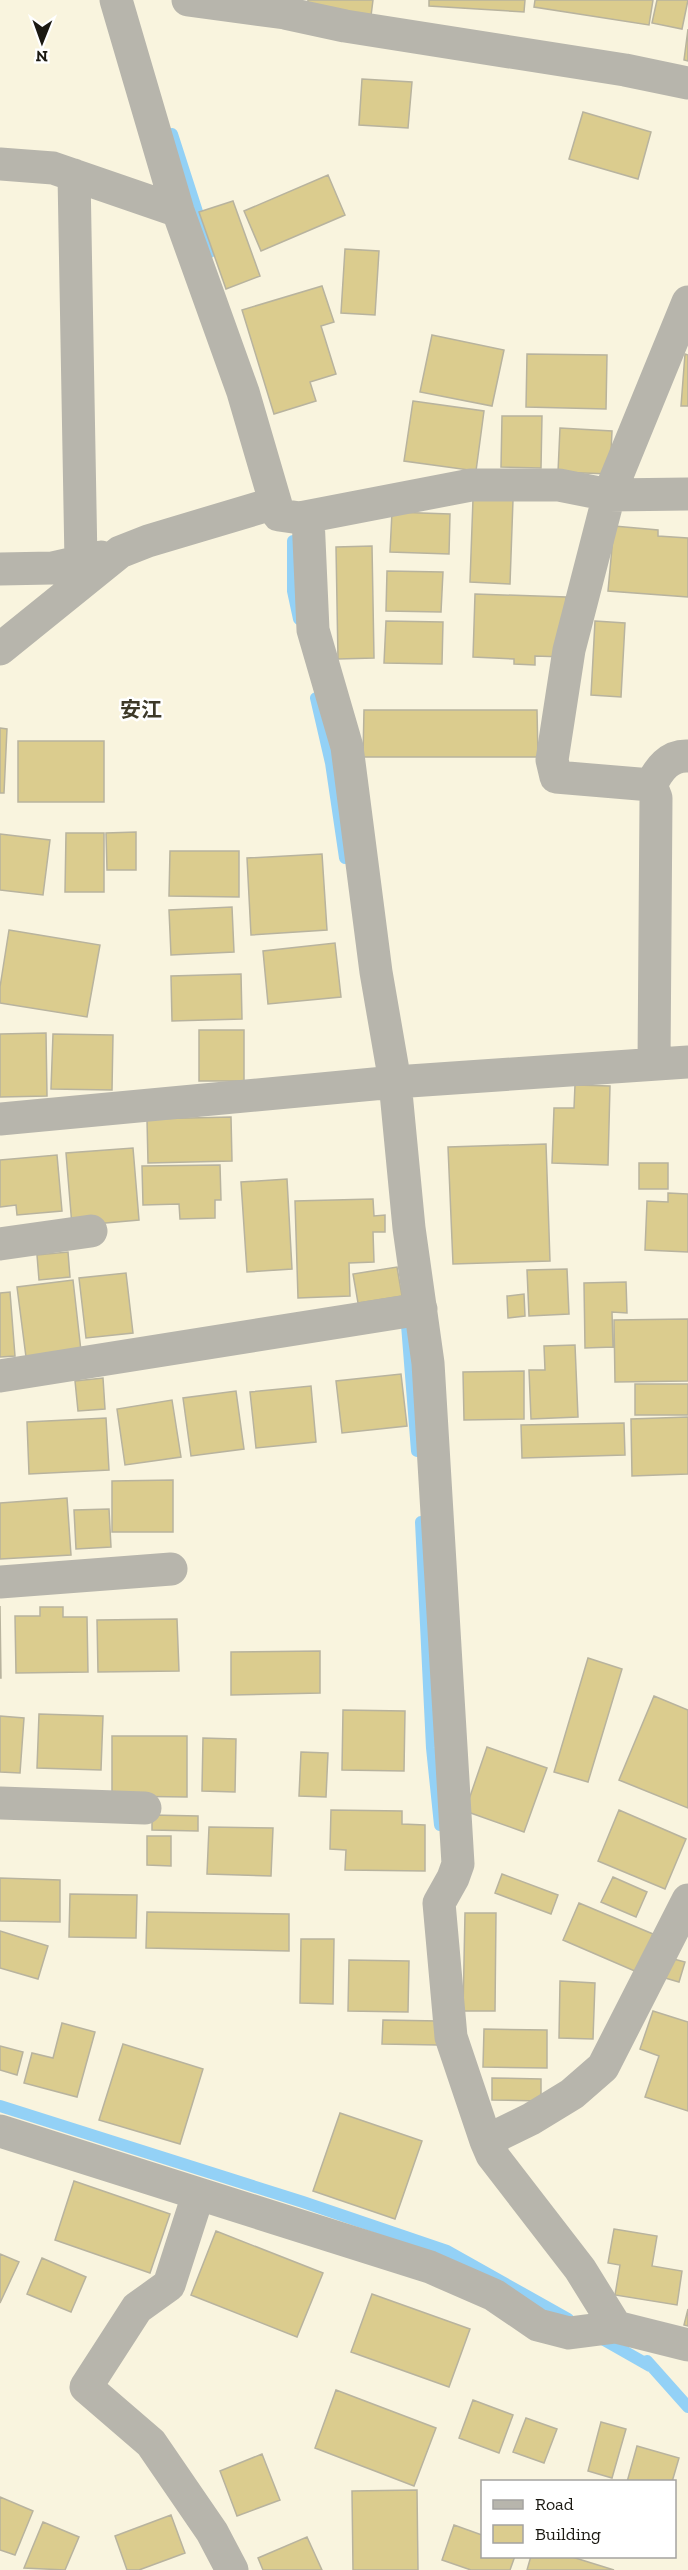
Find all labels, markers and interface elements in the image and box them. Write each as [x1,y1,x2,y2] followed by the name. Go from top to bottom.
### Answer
[12,12,72,72] north arrow
[35,47,48,66] text: N
[120,697,162,722] district label: 安江
[481,2480,676,2558] legend
[535,2493,574,2515] text: Road
[535,2523,601,2545] text: Building

